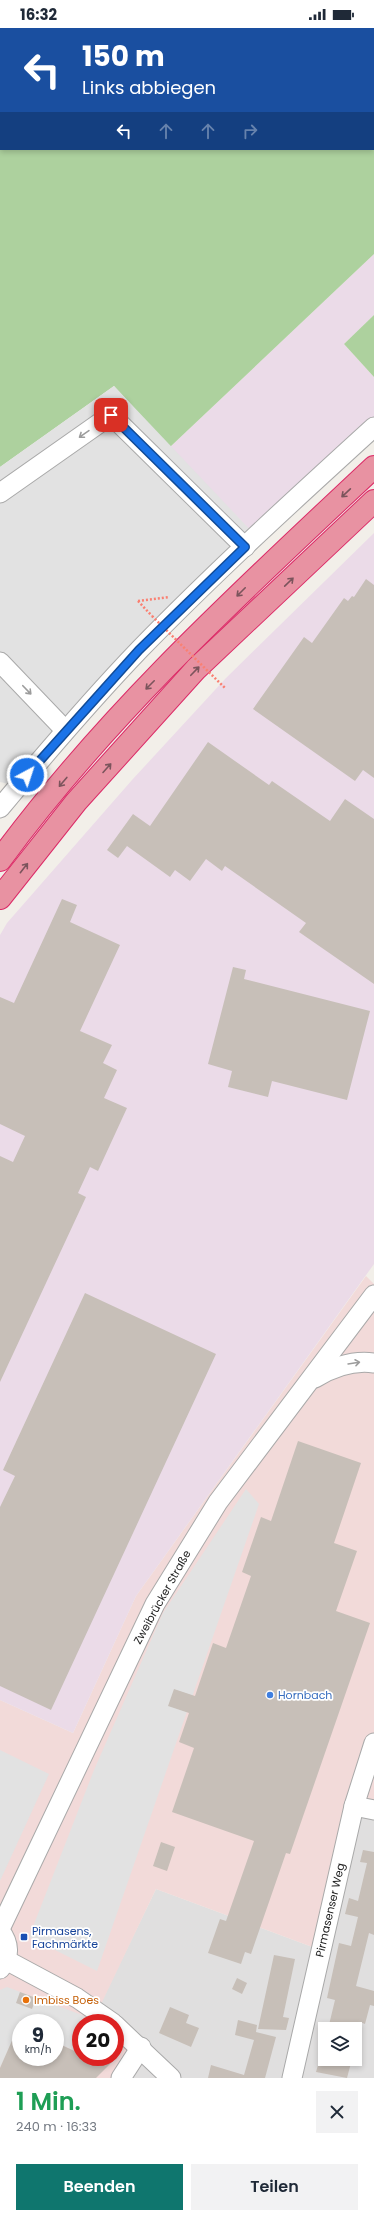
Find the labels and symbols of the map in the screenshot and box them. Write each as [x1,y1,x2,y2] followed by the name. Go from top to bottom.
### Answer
[94,398,128,432] pin
[78,430,89,438] one-way arrow
[341,488,351,497] one-way arrow
[284,577,294,587] one-way arrow
[236,587,246,597] one-way arrow
[190,666,199,677] one-way arrow
[145,680,155,690] one-way arrow
[22,685,32,695] one-way arrow
[6,754,48,796] position arrow
[102,763,111,773] one-way arrow
[59,776,68,787] one-way arrow
[20,862,28,873] one-way arrow
[347,1359,360,1367] one-way arrow
[129,1547,195,1647] street label: Zweibrücker Straße
[278,1687,332,1703] place label: Hornbach
[265,1690,275,1700] marker: Hornbach
[311,1861,349,1959] street label: Pirmasenser Weg
[32,1923,98,1952] place label: Pirmasens, Fachmärkte
[19,1932,29,1942] marker: Pirmasens, Fachmärkte
[34,1992,99,2008] place label: Imbiss Boes
[21,1995,31,2005] marker: Imbiss Boes
[72,2014,124,2066] speed limit sign: 20

